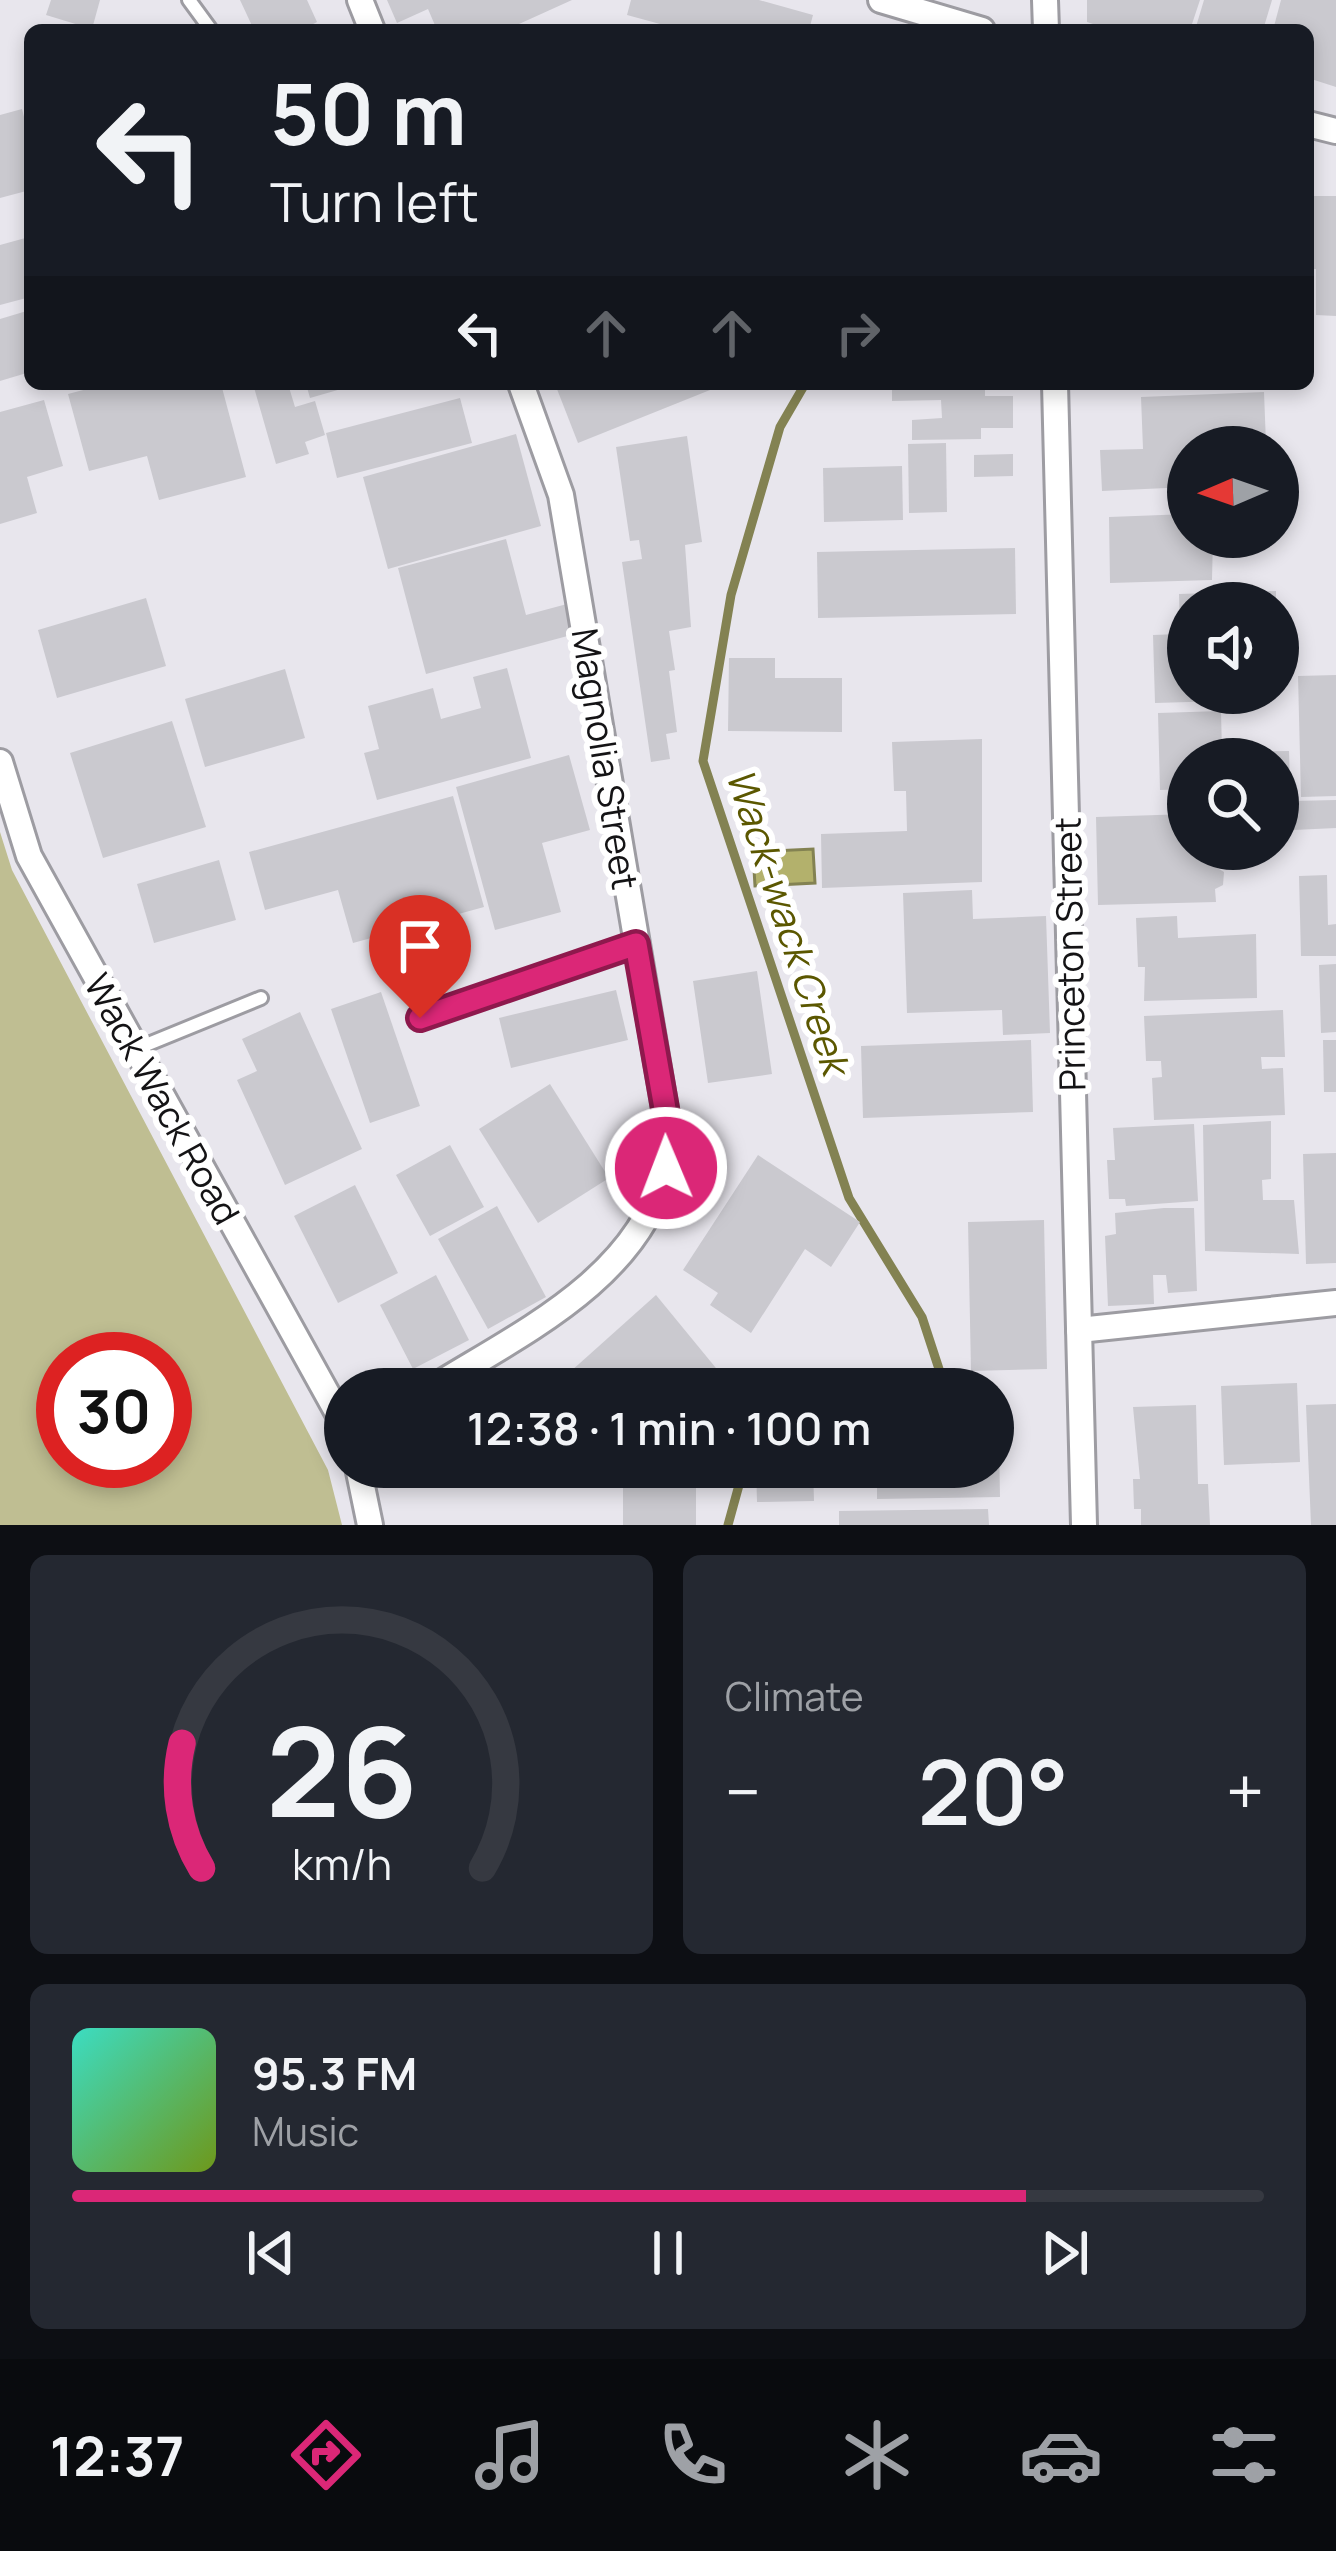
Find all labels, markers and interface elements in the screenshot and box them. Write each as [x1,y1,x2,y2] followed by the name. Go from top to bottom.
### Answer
[270,55,467,170] text: 50 m
[72,72,228,228] icon: left
[270,164,479,238] text: Turn left
[447,300,513,366] icon: left
[573,300,639,366] icon: ahead
[699,300,765,366] icon: ahead
[825,300,891,366] icon: right
[1167,426,1299,558] north arrow
[1167,426,1299,870] map controls
[1167,582,1299,714] button: sound
[561,625,650,893] street label: Magnolia Street
[1167,738,1299,870] button: search
[714,761,866,1086] water label: Wack-wack Creek
[1043,817,1096,1091] street label: Princeton Street
[369,895,471,1018] pin
[387,913,453,979] icon: arrive
[73,965,252,1233] street label: Wack Wack Road
[603,1105,729,1231] position arrow
[36,1332,192,1488] speed limit sign: 30
[467,1397,871,1459] text: 12:38 · 1 min · 100 m
[725,1669,864,1723] text: Climate
[266,1684,417,1854] text: 26
[918,1729,1069,1852] text: 20°
[725,1746,761,1836] text: −
[1226,1746,1264,1836] text: +
[292,1833,391,1892] text: km/h
[252,2042,417,2104] text: 95.3 FM
[252,2104,359,2158] text: Music
[238,2220,304,2286] icon: previous
[635,2220,701,2286] icon: pause
[1032,2220,1098,2286] icon: next
[284,2413,368,2497] icon: directions
[468,2413,552,2497] icon: music
[651,2413,735,2497] icon: phone
[835,2413,919,2497] icon: climate
[1019,2413,1103,2497] icon: car
[1202,2413,1286,2497] icon: filters
[50,2418,184,2492] text: 12:37

